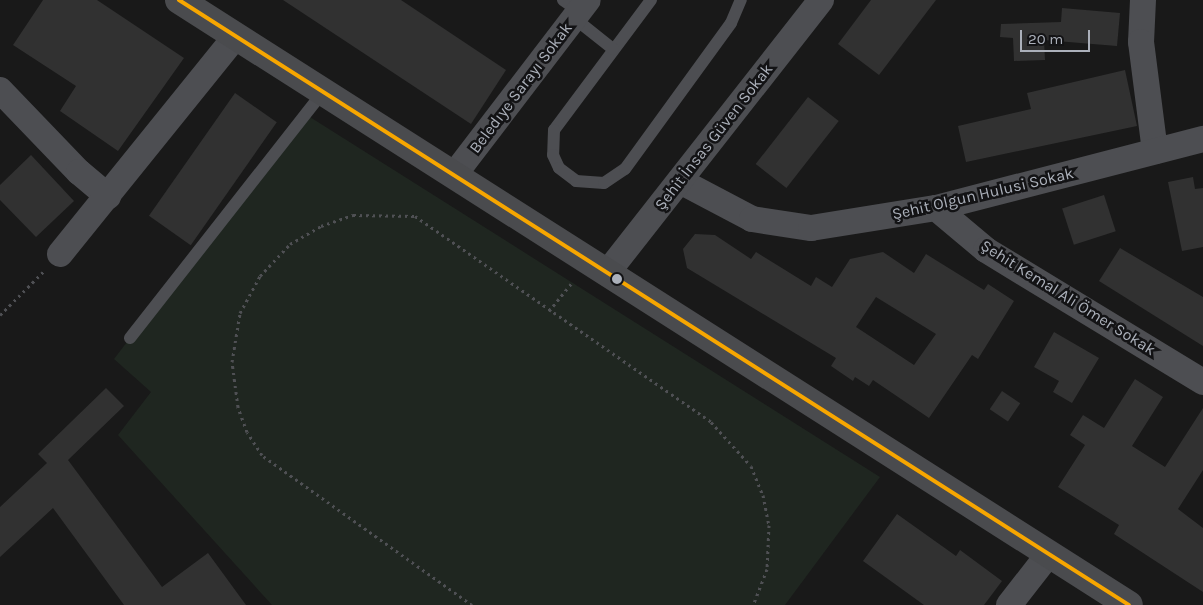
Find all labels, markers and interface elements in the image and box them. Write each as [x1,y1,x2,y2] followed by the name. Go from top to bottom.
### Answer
[466,19,576,157] street label: Beledıye Sarayı Sokak
[1023,20,1093,52] scale bar
[1028,30,1063,48] text: 20 m
[651,60,777,214] street label: Şehit İnsas Güven Sokak
[890,164,1076,224] street label: Şehit Olgun Hulusi Sokak
[977,236,1159,360] street label: Şehit Kemal Ali Ömer Sokak
[612,274,622,284] unlabelled marker

